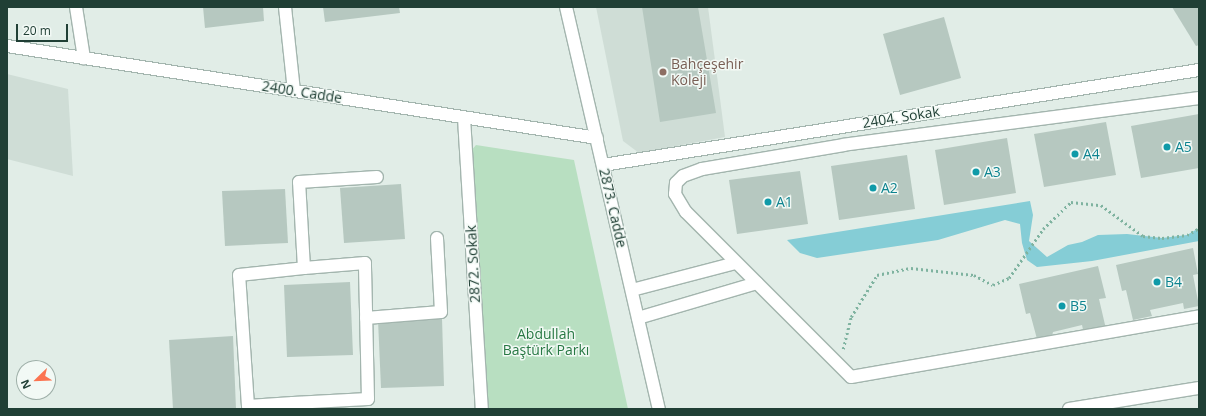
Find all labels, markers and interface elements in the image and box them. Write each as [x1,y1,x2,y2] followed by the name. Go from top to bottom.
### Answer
[18,16,70,42] scale bar
[23,22,51,39] text: 20 m
[671,56,743,88] place label: Bahçeşehir Koleji
[658,67,668,77] marker: Bahçeşehir Koleji
[261,77,343,107] street label: 2400. Cadde
[861,103,941,131] street label: 2404. Sokak
[1175,139,1192,155] place label: A5
[1162,142,1172,152] marker: A5
[1083,146,1100,162] place label: A4
[1070,149,1080,159] marker: A4
[984,164,1001,180] place label: A3
[596,167,630,249] street label: 2873. Cadde
[971,167,981,177] marker: A3
[881,180,898,196] place label: A2
[868,183,878,193] marker: A2
[776,194,793,210] place label: A1
[763,197,773,207] marker: A1
[463,225,483,303] street label: 2872. Sokak
[1165,274,1182,290] place label: B4
[1152,277,1162,287] marker: B4
[1070,298,1087,314] place label: B5
[1057,301,1067,311] marker: B5
[503,326,589,358] park label: Abdullah Baştürk Parkı
[16,360,56,400] north arrow
[17,377,34,392] text: N

